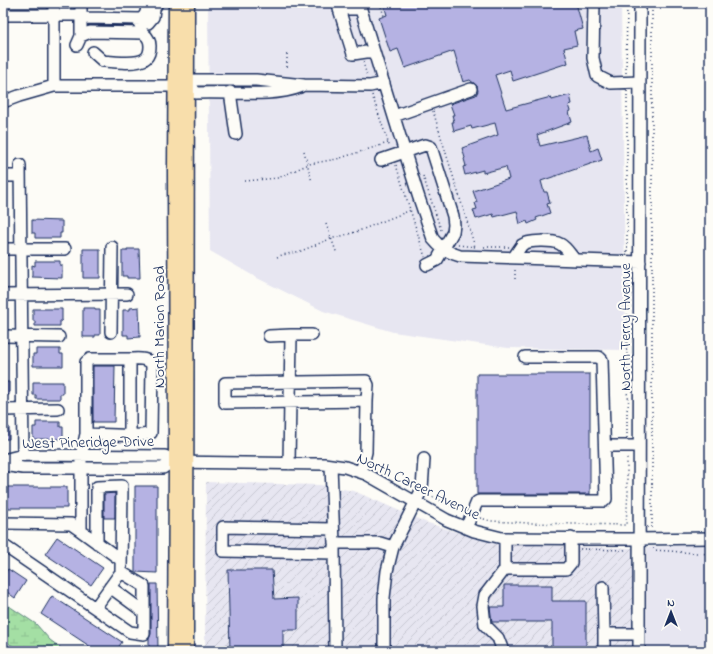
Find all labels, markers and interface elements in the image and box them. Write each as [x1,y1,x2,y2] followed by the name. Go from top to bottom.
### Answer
[614,262,638,391] street label: North Terry Avenue
[148,266,172,388] street label: North Marion Road
[22,430,155,456] street label: West Pineridge Drive
[352,447,485,527] street label: North Career Avenue
[651,592,691,632] north arrow
[667,595,675,611] text: N

